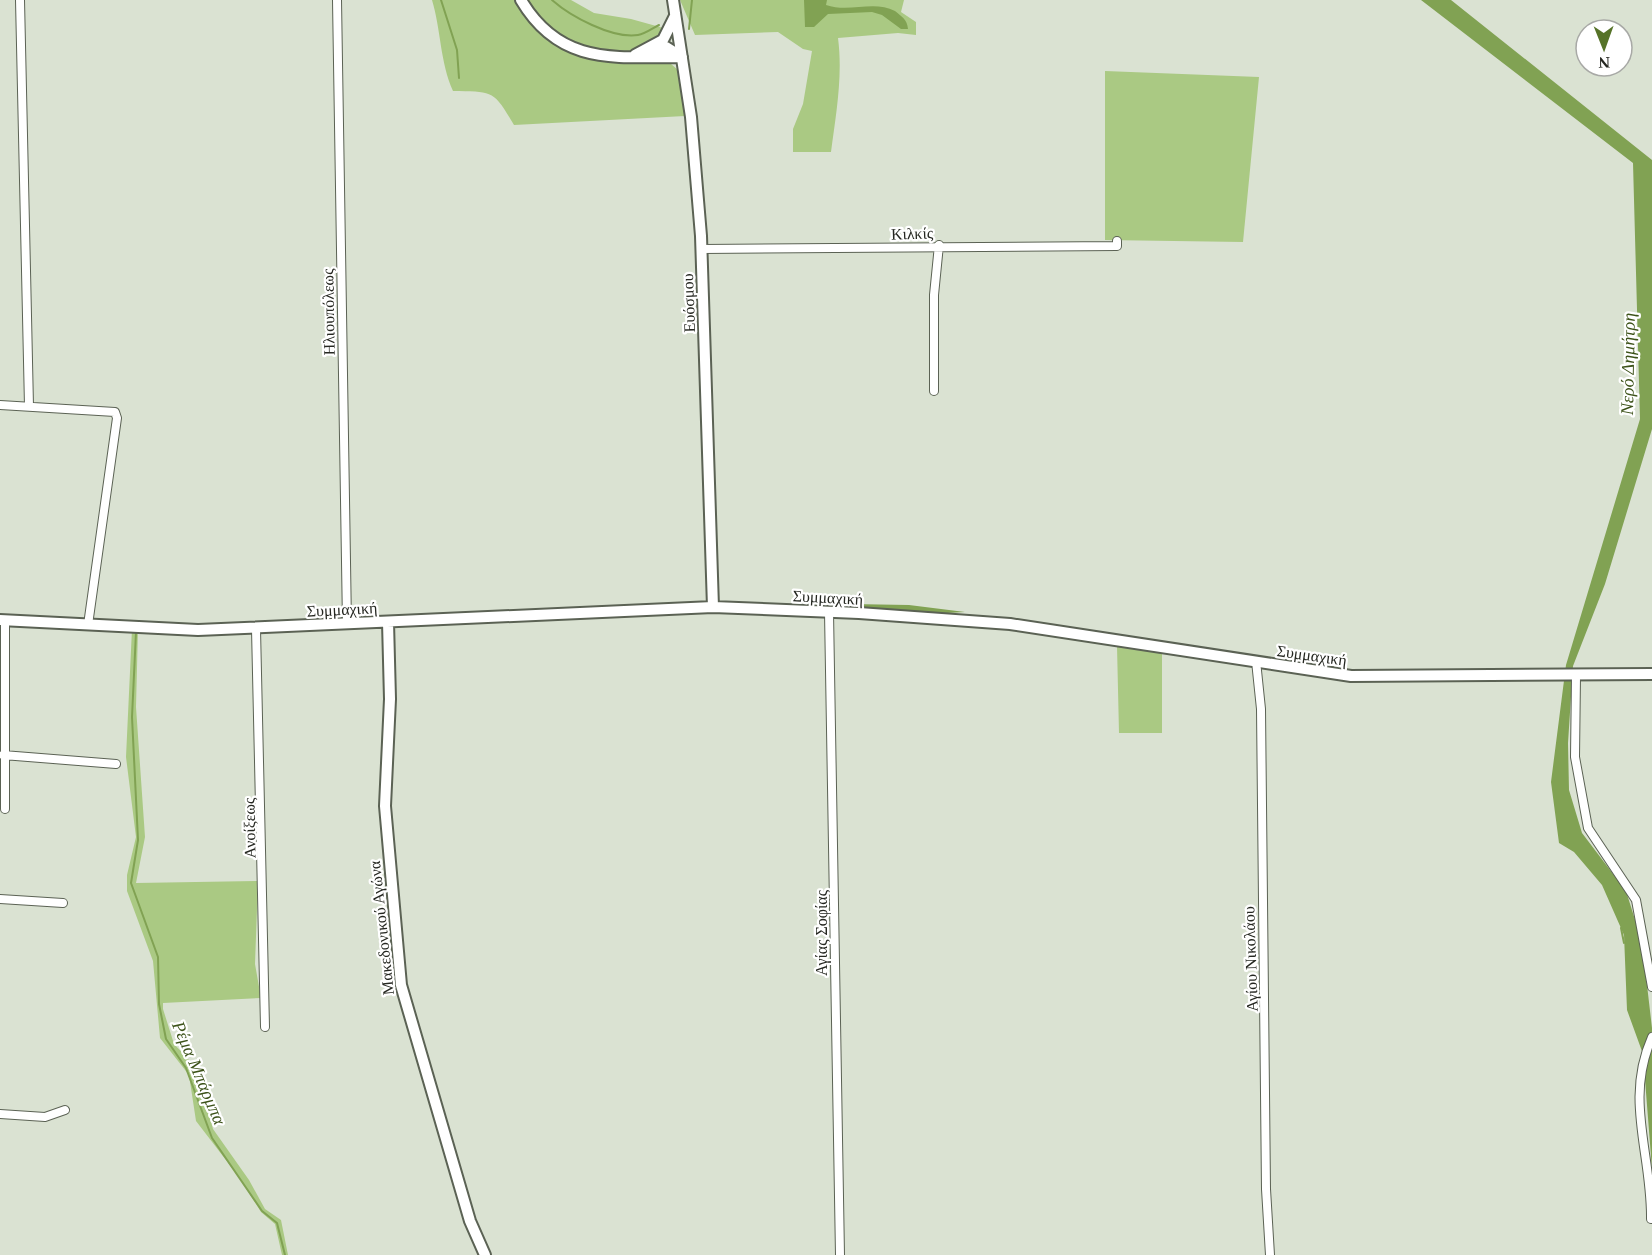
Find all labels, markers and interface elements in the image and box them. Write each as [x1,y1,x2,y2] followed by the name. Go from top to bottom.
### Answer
[1574,18,1634,78] north arrow
[1598,54,1610,71] text: N
[891,224,934,243] street label: Κιλκίς
[319,268,338,356] street label: Ηλιουπόλεως
[679,273,699,333] street label: Ευόσμου
[1617,313,1639,416] water label: Νερό Δημήτρη
[792,587,864,609] street label: Συμμαχική
[306,599,378,621] street label: Συμμαχική
[1276,642,1348,670] street label: Συμμαχική
[240,797,259,858] street label: Ανοίξεως
[366,859,398,996] street label: Μακεδονικού Αγώνα
[813,889,831,976] street label: Αγίας Σοφίας
[1240,906,1262,1012] street label: Αγίου Νικολάου
[168,1017,230,1128] water label: Ρέμα Μπάρμπα

